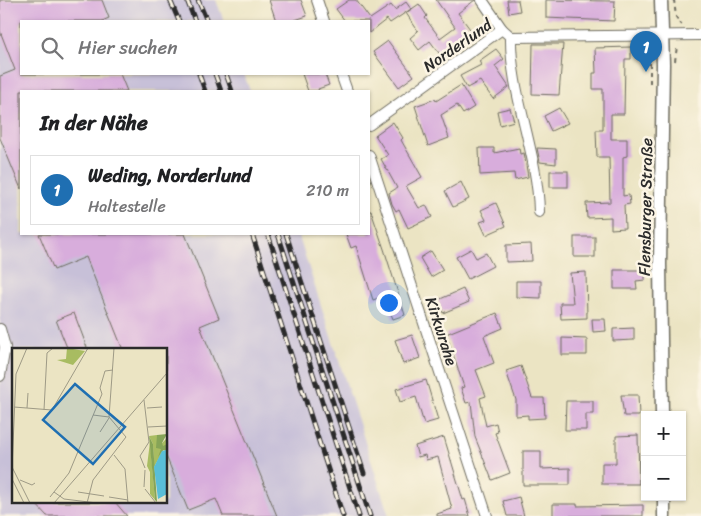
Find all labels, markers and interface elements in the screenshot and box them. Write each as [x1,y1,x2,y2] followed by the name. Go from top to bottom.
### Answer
[417,10,499,80] street label: Norderlund
[20,20,370,75] search box
[78,31,178,64] text: Hier suchen
[630,31,662,72] pin: 1
[38,34,66,62] icon: search
[40,104,148,142] text: In der Nähe
[630,138,661,276] street label: Flensburger Straße
[88,159,251,192] text: Weding, Norderlund
[54,176,60,205] text: 1
[306,176,349,205] text: 210 m
[88,192,166,221] text: Haltestelle
[376,290,402,316] your location
[417,293,466,370] street label: Kirkwrahe
[12,348,168,504] inset map
[641,411,686,501] map controls
[641,411,686,456] button: +
[641,456,686,501] button: −

